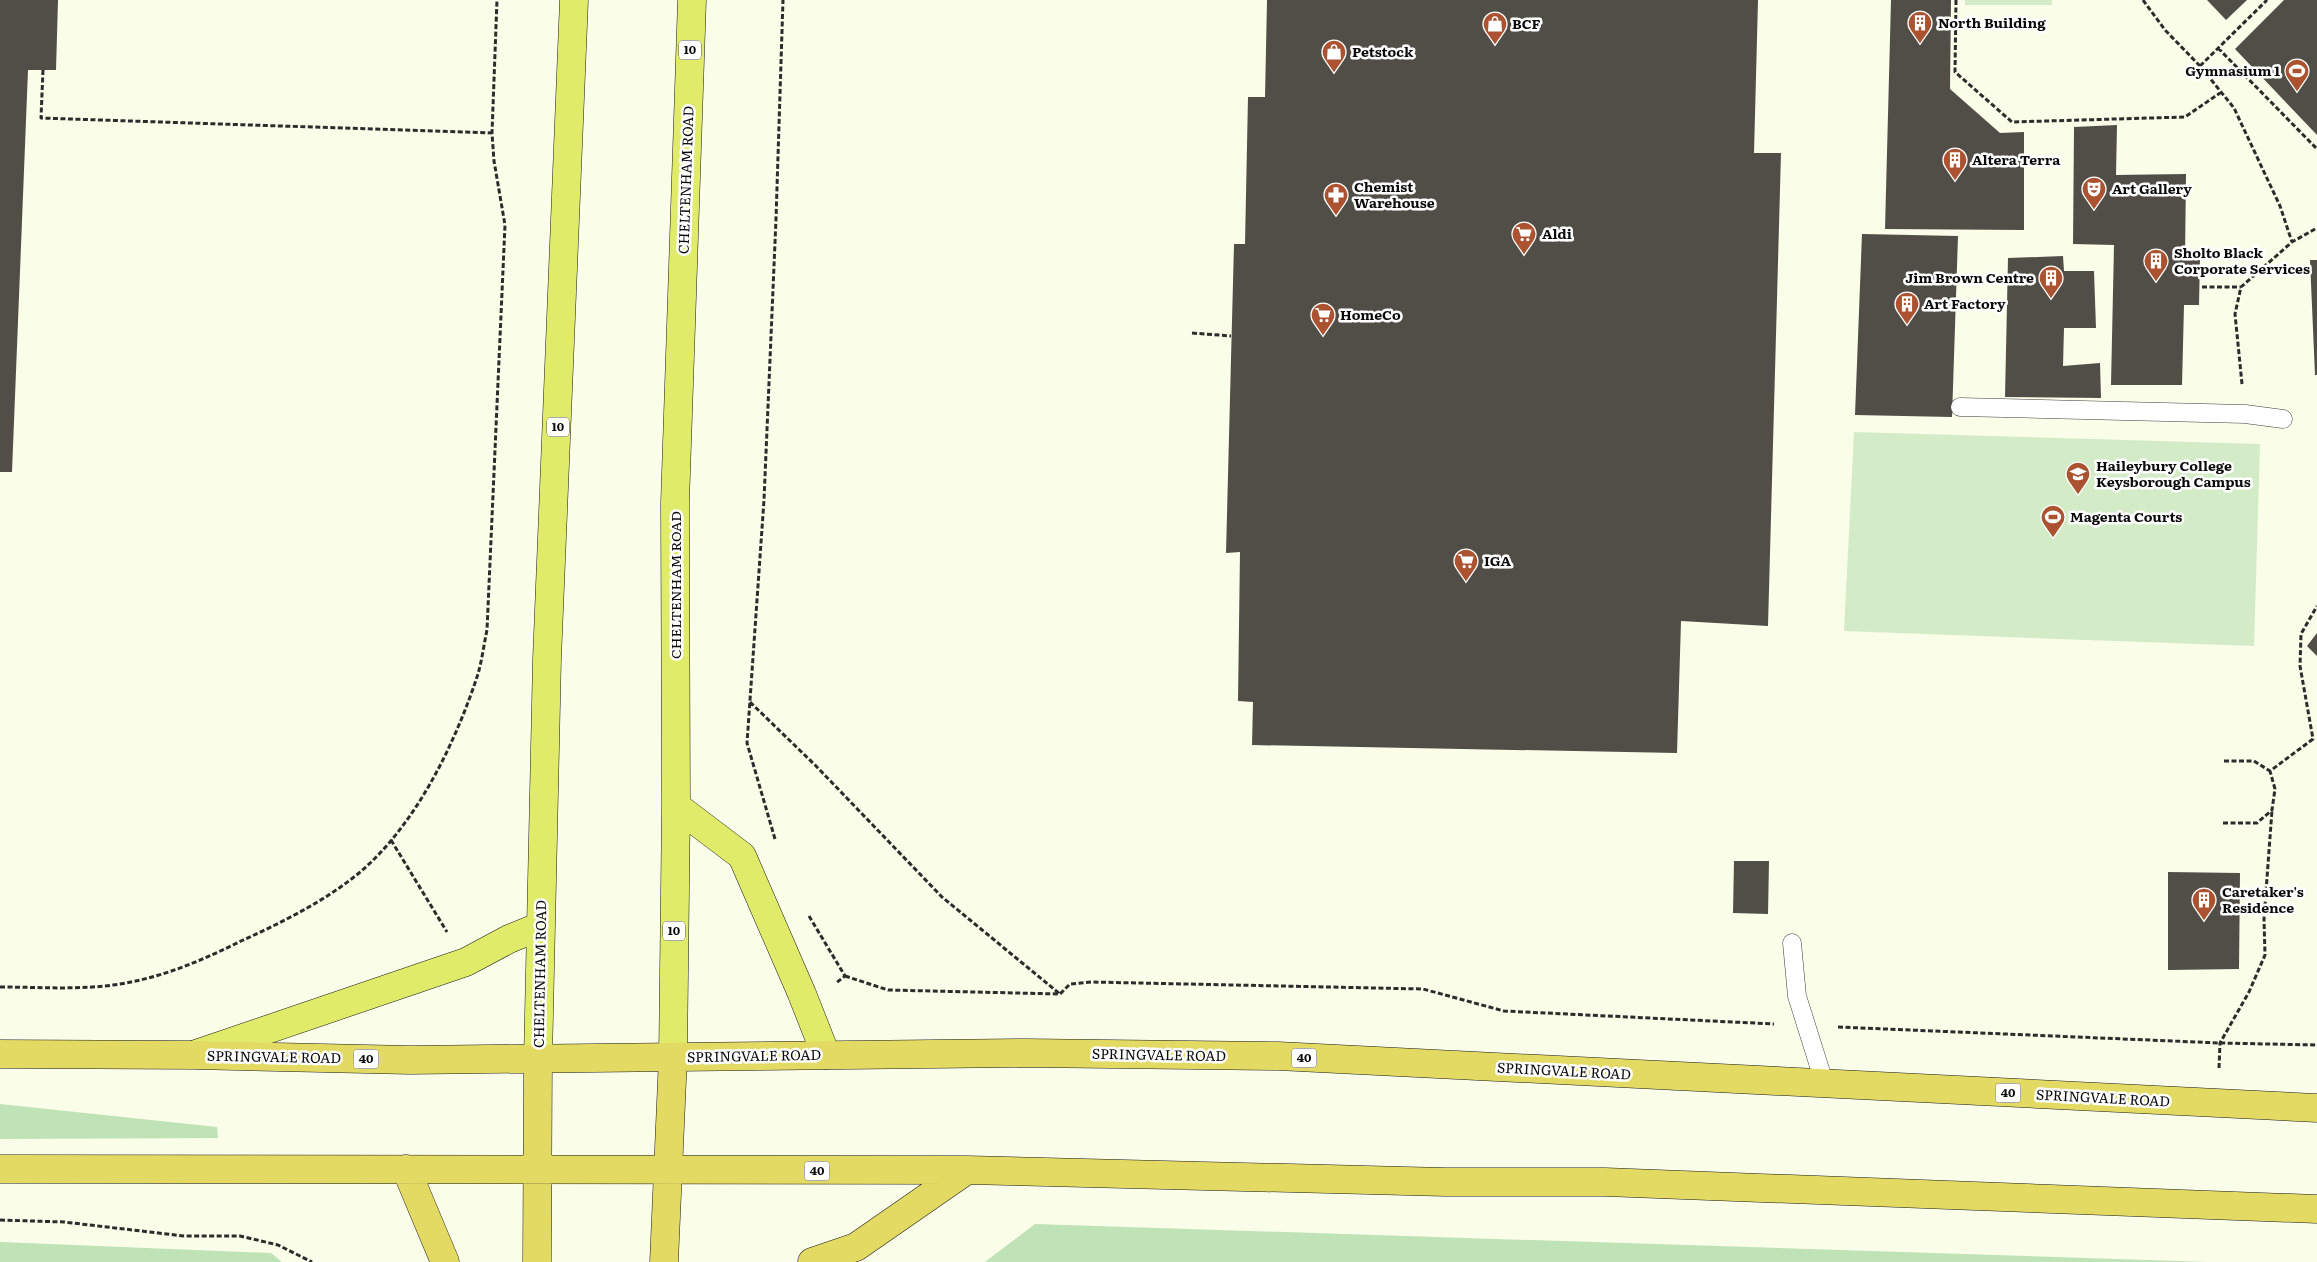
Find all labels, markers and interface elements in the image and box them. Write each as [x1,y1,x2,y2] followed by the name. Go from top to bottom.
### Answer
[1907,10,1933,44] building icon: North Building
[1482,11,1508,45] shop icon: BCF
[1938,12,2046,32] place label: North Building
[1512,13,1541,33] place label: BCF
[1321,39,1347,73] shop icon: Petstock
[679,40,701,60] road number: 10
[1352,41,1414,61] place label: Petstock
[2284,58,2310,92] sports icon: Gymnasium 1
[2185,60,2280,80] place label: Gymnasium 1
[672,105,698,254] street label: CHELTENHAM ROAD
[1942,147,1968,181] building icon: Altera Terra
[1972,149,2061,169] place label: Altera Terra
[1354,176,1435,212] place label: Chemist Warehouse
[2081,176,2107,210] theatre icon: Art Gallery
[2112,178,2192,198] place label: Art Gallery
[1323,182,1349,216] pharmacy icon: Chemist Warehouse
[1511,221,1537,255] supermarket icon: Aldi
[1542,223,1572,243] place label: Aldi
[2174,242,2310,278] place label: Sholto Black Corporate Services
[2143,248,2169,282] building icon: Sholto Black Corporate Services
[2038,265,2064,299] building icon: Jim Brown Centre
[1905,267,2034,287] place label: Jim Brown Centre
[1894,291,1920,325] building icon: Art Factory
[1924,293,2006,313] place label: Art Factory
[1310,302,1336,336] supermarket icon: HomeCo
[1340,304,1401,324] place label: HomeCo
[547,418,569,437] road number: 10
[2096,455,2251,491] place label: Haileybury College Keysborough Campus
[2065,461,2091,495] school or university icon: Haileybury College Keysborough Campus
[2040,504,2066,538] sports icon: Magenta Courts
[2070,506,2182,526] place label: Magenta Courts
[665,511,685,659] street label: CHELTENHAM ROAD
[1453,548,1479,582] supermarket icon: IGA
[1484,550,1512,570] place label: IGA
[2222,881,2304,917] place label: Caretaker's Residence
[2191,887,2217,921] building icon: Caretaker's Residence
[528,899,550,1048] street label: CHELTENHAM ROAD
[663,921,685,940] road number: 10
[1092,1043,1227,1065] street label: SPRINGVALE ROAD
[687,1044,822,1066] street label: SPRINGVALE ROAD
[207,1045,342,1067] street label: SPRINGVALE ROAD
[1292,1048,1316,1068] road number: 40
[354,1050,378,1068] road number: 40
[1496,1057,1632,1084] street label: SPRINGVALE ROAD
[1996,1084,2020,1102] road number: 40
[2035,1084,2171,1111] street label: SPRINGVALE ROAD
[804,1162,830,1180] road number: 40

